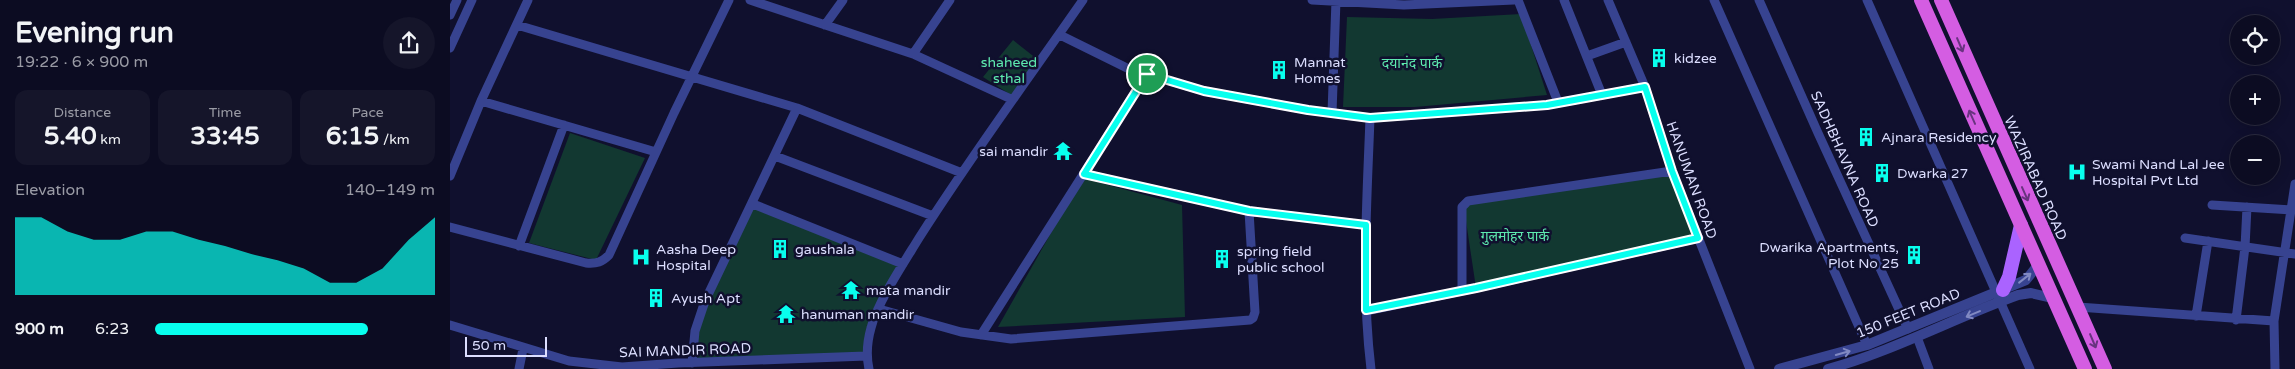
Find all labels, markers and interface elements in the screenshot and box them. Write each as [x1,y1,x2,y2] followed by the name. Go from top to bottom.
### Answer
[2230,15,2280,185] map controls
[2230,15,2280,65] button: locate
[15,16,174,50] text: Evening run
[383,17,435,69] button: share
[1956,37,1965,52] one-way arrow
[1648,47,1670,69] building icon: kidzee
[1674,50,1717,67] place label: kidzee
[15,52,148,72] text: 19:22 · 6 × 900 m
[1126,53,1168,95] pin
[981,54,1037,87] park label: shaheed sthal
[1294,54,1346,87] place label: Mannat Homes
[1382,55,1442,72] park label: दयानंद पार्क
[1268,59,1290,81] building icon: Mannat Homes
[1133,60,1161,88] icon: arrive
[2230,75,2280,125] button: +
[1807,88,1882,230] street label: SADHBHAVNA ROAD
[54,104,111,121] text: Distance
[209,104,241,121] text: Time
[352,104,384,121] text: Pace
[1966,110,1976,125] one-way arrow
[2000,113,2071,243] street label: WAZIRABAD ROAD
[1662,119,1721,241] street label: HANUMAN ROAD
[44,121,97,151] text: 5.40
[190,121,260,151] text: 33:45
[326,121,379,151] text: 6:15
[1855,126,1877,148] building icon: Ajnara Residency
[1881,129,1997,146] place label: Ajnara Residency
[97,131,121,148] text: km
[379,131,410,148] text: /km
[2230,135,2280,185] button: −
[1052,140,1074,162] temple icon: sai mandir
[979,143,1049,160] place label: sai mandir
[2092,156,2225,189] place label: Swami Nand Lal Jee Hospital Pvt Ltd
[2066,161,2088,183] hospital icon: Swami Nand Lal Jee Hospital Pvt Ltd
[1871,162,1893,184] building icon: Dwarka 27
[1897,165,1968,182] place label: Dwarka 27
[15,180,85,200] text: Elevation
[345,180,435,200] text: 140–149 m
[2021,186,2031,201] one-way arrow
[1481,228,1549,246] park label: गुलमोहर पार्क
[769,238,791,260] building icon: gaushala
[1759,239,1899,272] place label: Dwarika Apartments, Plot No 25
[656,241,736,274] place label: Aasha Deep Hospital
[795,241,855,258] place label: gaushala
[1237,243,1325,276] place label: spring field public school
[1903,244,1925,266] building icon: Dwarika Apartments, Plot No 25
[630,246,652,268] hospital icon: Aasha Deep Hospital
[1211,248,1233,270] building icon: spring field public school
[2018,273,2032,283] one-way arrow
[840,279,862,301] temple icon: mata mandir
[866,282,951,299] place label: mata mandir
[1854,285,1963,342] street label: 150 FEET ROAD
[645,287,667,309] building icon: Ayush Apt
[671,290,741,307] place label: Ayush Apt
[775,303,797,325] temple icon: hanuman mandir
[801,306,915,323] place label: hanuman mandir
[1966,309,1981,319] one-way arrow
[15,319,64,339] text: 900 m
[95,319,129,339] text: 6:23
[2088,333,2098,348] one-way arrow
[465,334,548,357] scale bar
[472,337,506,354] text: 50 m
[619,340,751,361] street label: SAI MANDIR ROAD
[1835,347,1851,357] one-way arrow

